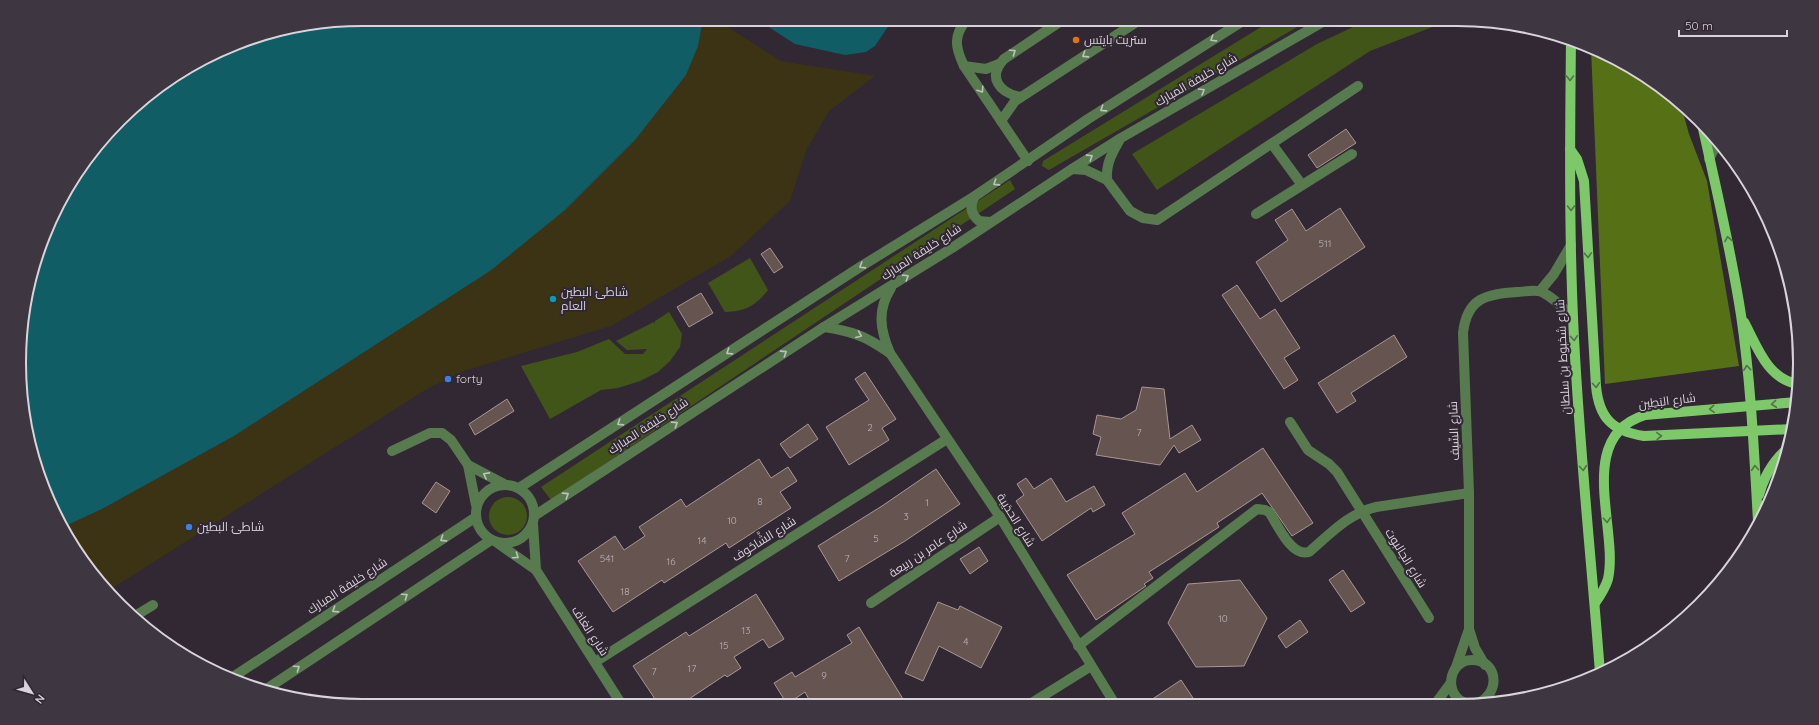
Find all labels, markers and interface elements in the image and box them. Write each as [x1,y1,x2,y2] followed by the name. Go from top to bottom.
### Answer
[1679,12,1787,38] scale bar
[1685,18,1713,33] text: 50 m
[1084,32,1147,47] place label: ستريت بايتس
[1071,35,1081,45] marker: ستريت بايتس
[1210,35,1217,42] one-way arrow
[1009,50,1016,57] one-way arrow
[1152,50,1240,110] street label: شارع خليفة المبارك
[1082,51,1089,58] one-way arrow
[1566,75,1574,81] one-way arrow
[976,86,984,93] one-way arrow
[1198,88,1205,96] one-way arrow
[1100,104,1107,112] one-way arrow
[1086,155,1093,162] one-way arrow
[993,178,1000,185] one-way arrow
[1567,205,1575,211] one-way arrow
[878,220,964,284] street label: شارع خليفة المبارك
[1724,236,1732,242] one-way arrow
[1319,237,1331,250] house number: 511
[1584,252,1593,258] one-way arrow
[859,262,866,269] one-way arrow
[902,274,909,282] one-way arrow
[561,284,628,314] place label: شاطئ البطين العام
[548,294,558,304] marker: شاطئ البطين العام
[1552,299,1574,415] street label: شارع شخبوط بن سلطان
[856,330,863,338] one-way arrow
[1570,335,1579,341] one-way arrow
[726,347,733,355] one-way arrow
[780,350,787,358] one-way arrow
[1742,365,1751,371] one-way arrow
[456,371,483,386] place label: forty
[443,374,453,384] marker: forty
[1591,382,1600,388] one-way arrow
[1637,390,1697,412] street label: شارع البَطِين
[605,394,691,458] street label: شارع خليفة المبارك
[1771,399,1777,408] one-way arrow
[1445,401,1463,461] street label: شارع السِّيف
[1709,405,1715,414] one-way arrow
[617,418,624,425] one-way arrow
[671,421,678,429] one-way arrow
[867,421,873,434] house number: 2
[1136,426,1142,439] house number: 7
[1656,432,1662,440] one-way arrow
[1578,464,1587,471] one-way arrow
[1750,465,1759,471] one-way arrow
[483,472,491,480] one-way arrow
[993,490,1039,550] street label: شارع الحدَيبة
[562,492,569,499] one-way arrow
[757,495,763,508] house number: 8
[925,496,929,509] house number: 1
[903,510,909,523] house number: 3
[728,511,799,565] street label: شارع الشَّاحُوف
[727,514,737,527] house number: 10
[886,517,970,581] street label: شارع عامر بن ربيعة
[1602,517,1611,523] one-way arrow
[197,519,264,534] place label: شاطئ البطين
[184,522,194,532] marker: شاطئ البطين
[1381,525,1431,591] street label: شارع الجالبوت
[873,532,879,545] house number: 5
[440,534,447,541] one-way arrow
[698,534,706,547] house number: 14
[512,551,519,559] one-way arrow
[600,552,614,565] house number: 541
[844,552,850,565] house number: 7
[304,554,390,618] street label: شارع خليفة المبارك
[666,555,676,568] house number: 16
[620,585,630,598] house number: 18
[401,594,408,601] one-way arrow
[568,603,612,659] street label: شارع الغاف
[332,605,339,612] one-way arrow
[1218,612,1228,625] house number: 10
[742,624,750,637] house number: 13
[963,635,969,648] house number: 4
[719,639,729,652] house number: 15
[688,662,696,675] house number: 17
[293,665,300,673] one-way arrow
[651,665,657,678] house number: 7
[821,669,827,682] house number: 9
[12,673,52,713] north arrow
[32,692,48,706] text: N

